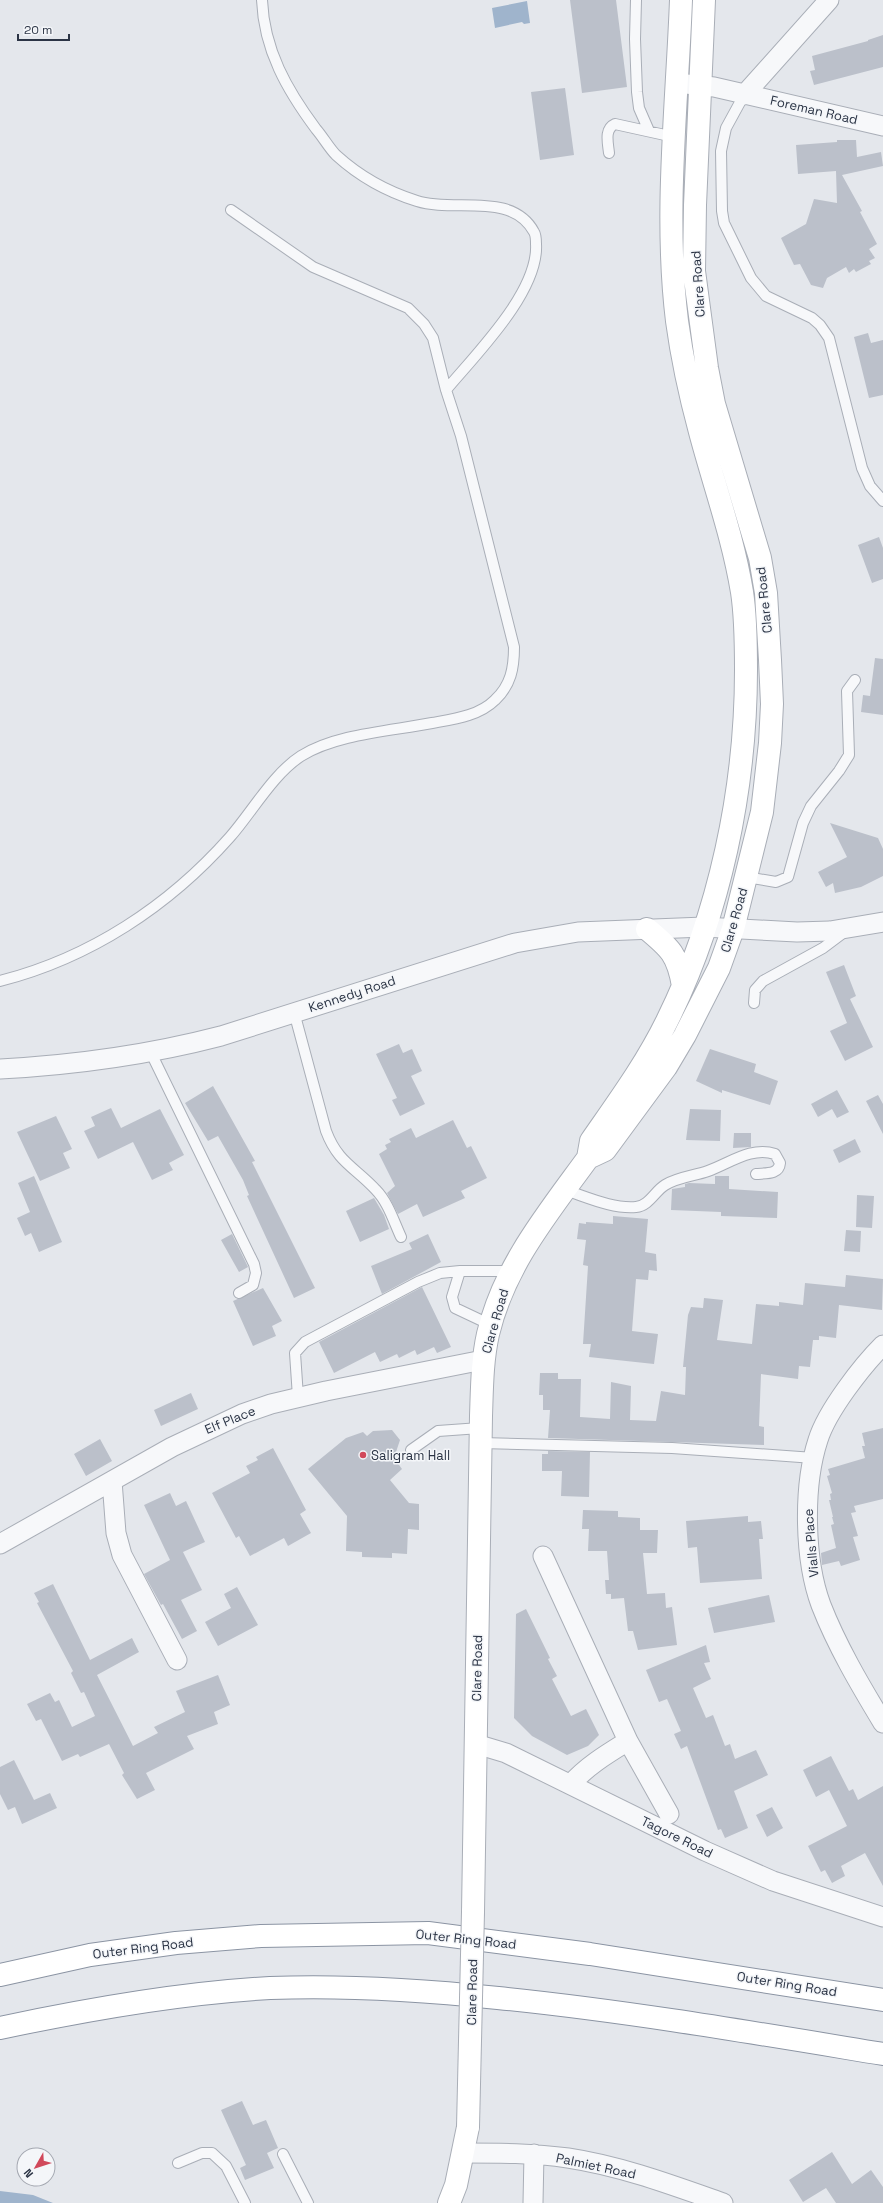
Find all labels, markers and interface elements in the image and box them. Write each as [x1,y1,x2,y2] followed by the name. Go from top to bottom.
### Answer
[18,16,69,42] scale bar
[24,22,52,38] text: 20 m
[769,92,859,128] street label: Foreman Road
[687,250,709,318] street label: Clare Road
[752,566,776,634] street label: Clare Road
[717,886,751,954] street label: Clare Road
[306,972,398,1016] street label: Kennedy Road
[478,1287,512,1355] street label: Clare Road
[202,1402,258,1438] street label: Elf Place
[371,1447,450,1464] place label: Saligram Hall
[358,1450,368,1460] marker: Saligram Hall
[800,1508,822,1578] street label: Vialls Place
[468,1635,486,1701] street label: Clare Road
[638,1812,716,1862] street label: Tagore Road
[415,1925,517,1953] street label: Outer Ring Road
[92,1933,194,1963] street label: Outer Ring Road
[463,1959,481,2025] street label: Clare Road
[736,1968,838,2000] street label: Outer Ring Road
[16,2147,56,2187] north arrow
[554,2149,638,2183] street label: Palmiet Road
[20,2166,36,2181] text: N

